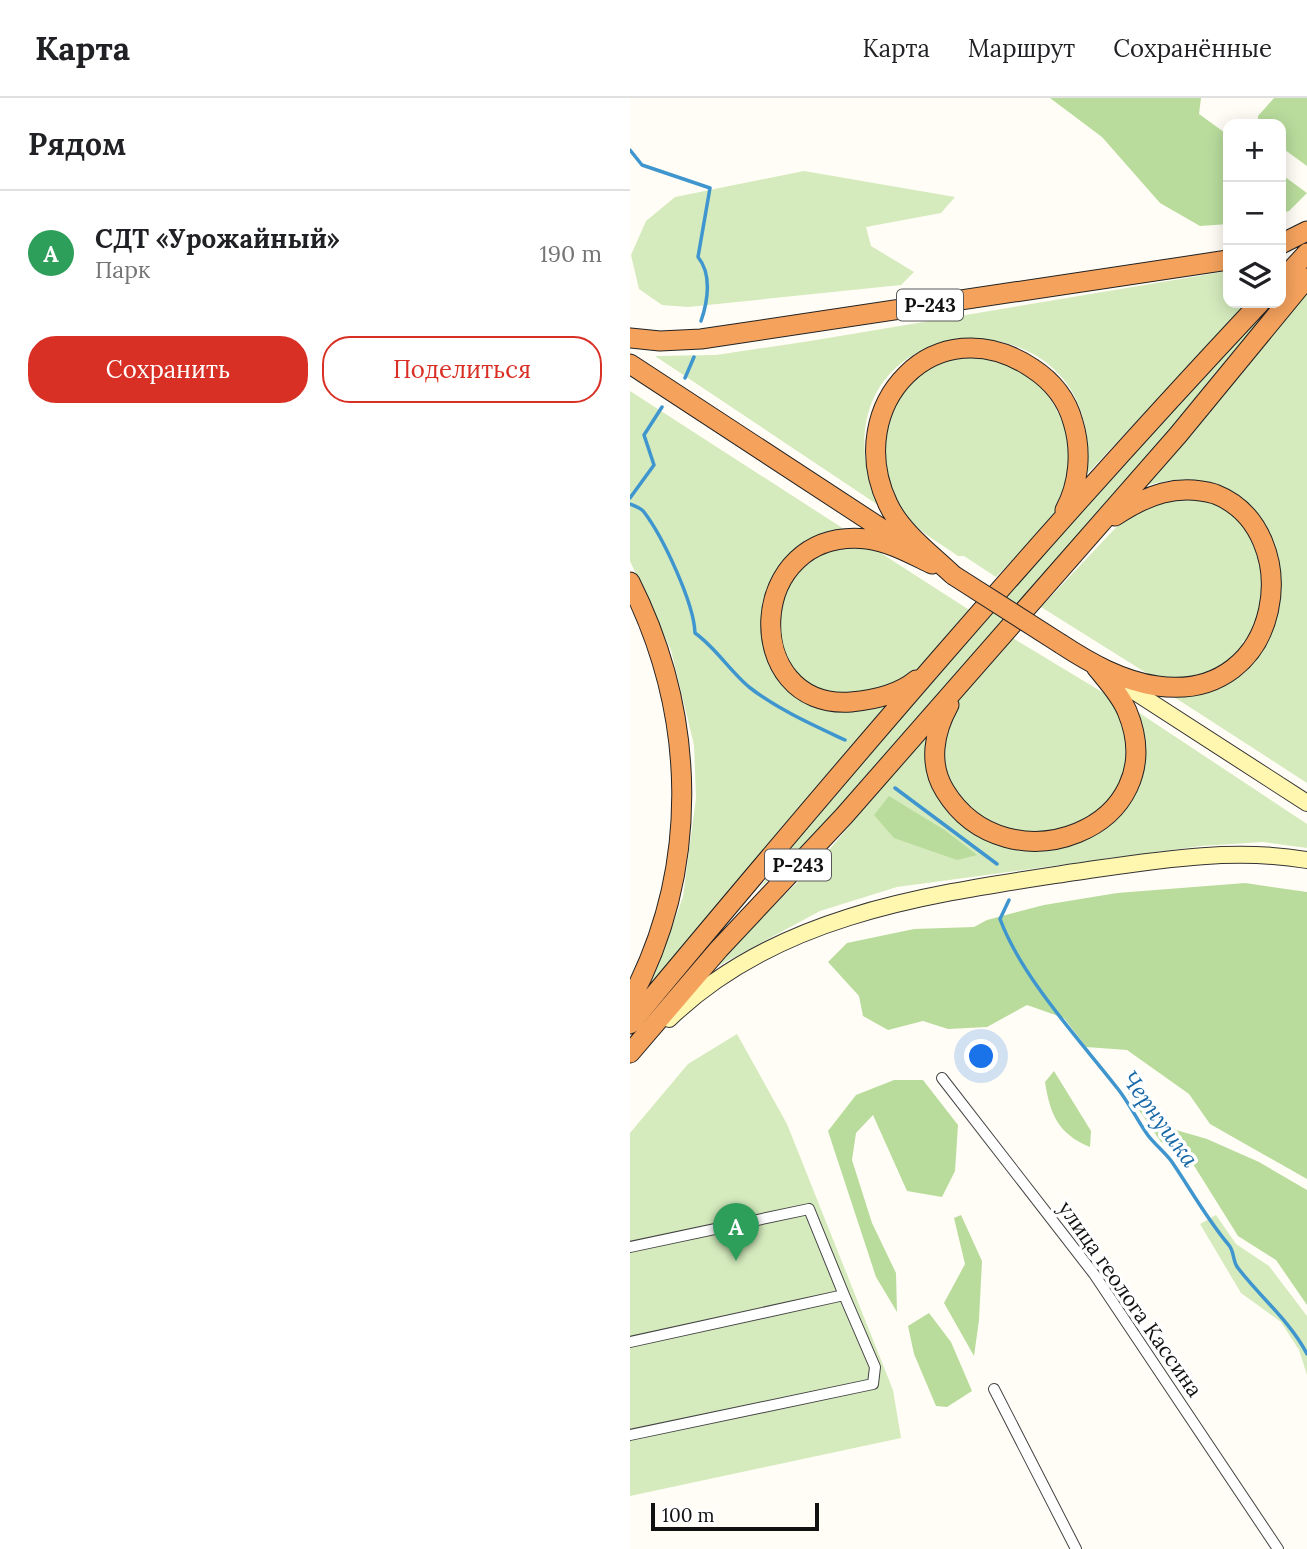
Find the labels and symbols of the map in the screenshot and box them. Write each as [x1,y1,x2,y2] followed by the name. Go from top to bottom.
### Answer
[897,290,963,321] road number: Р-243
[765,850,831,880] road number: Р-243
[964,1039,998,1073] your location
[1116,1065,1205,1173] water label: Чернушка
[1052,1195,1209,1402] street label: улица геолога Кассина
[713,1203,759,1261] pin: A
[651,1500,819,1532] scale bar

